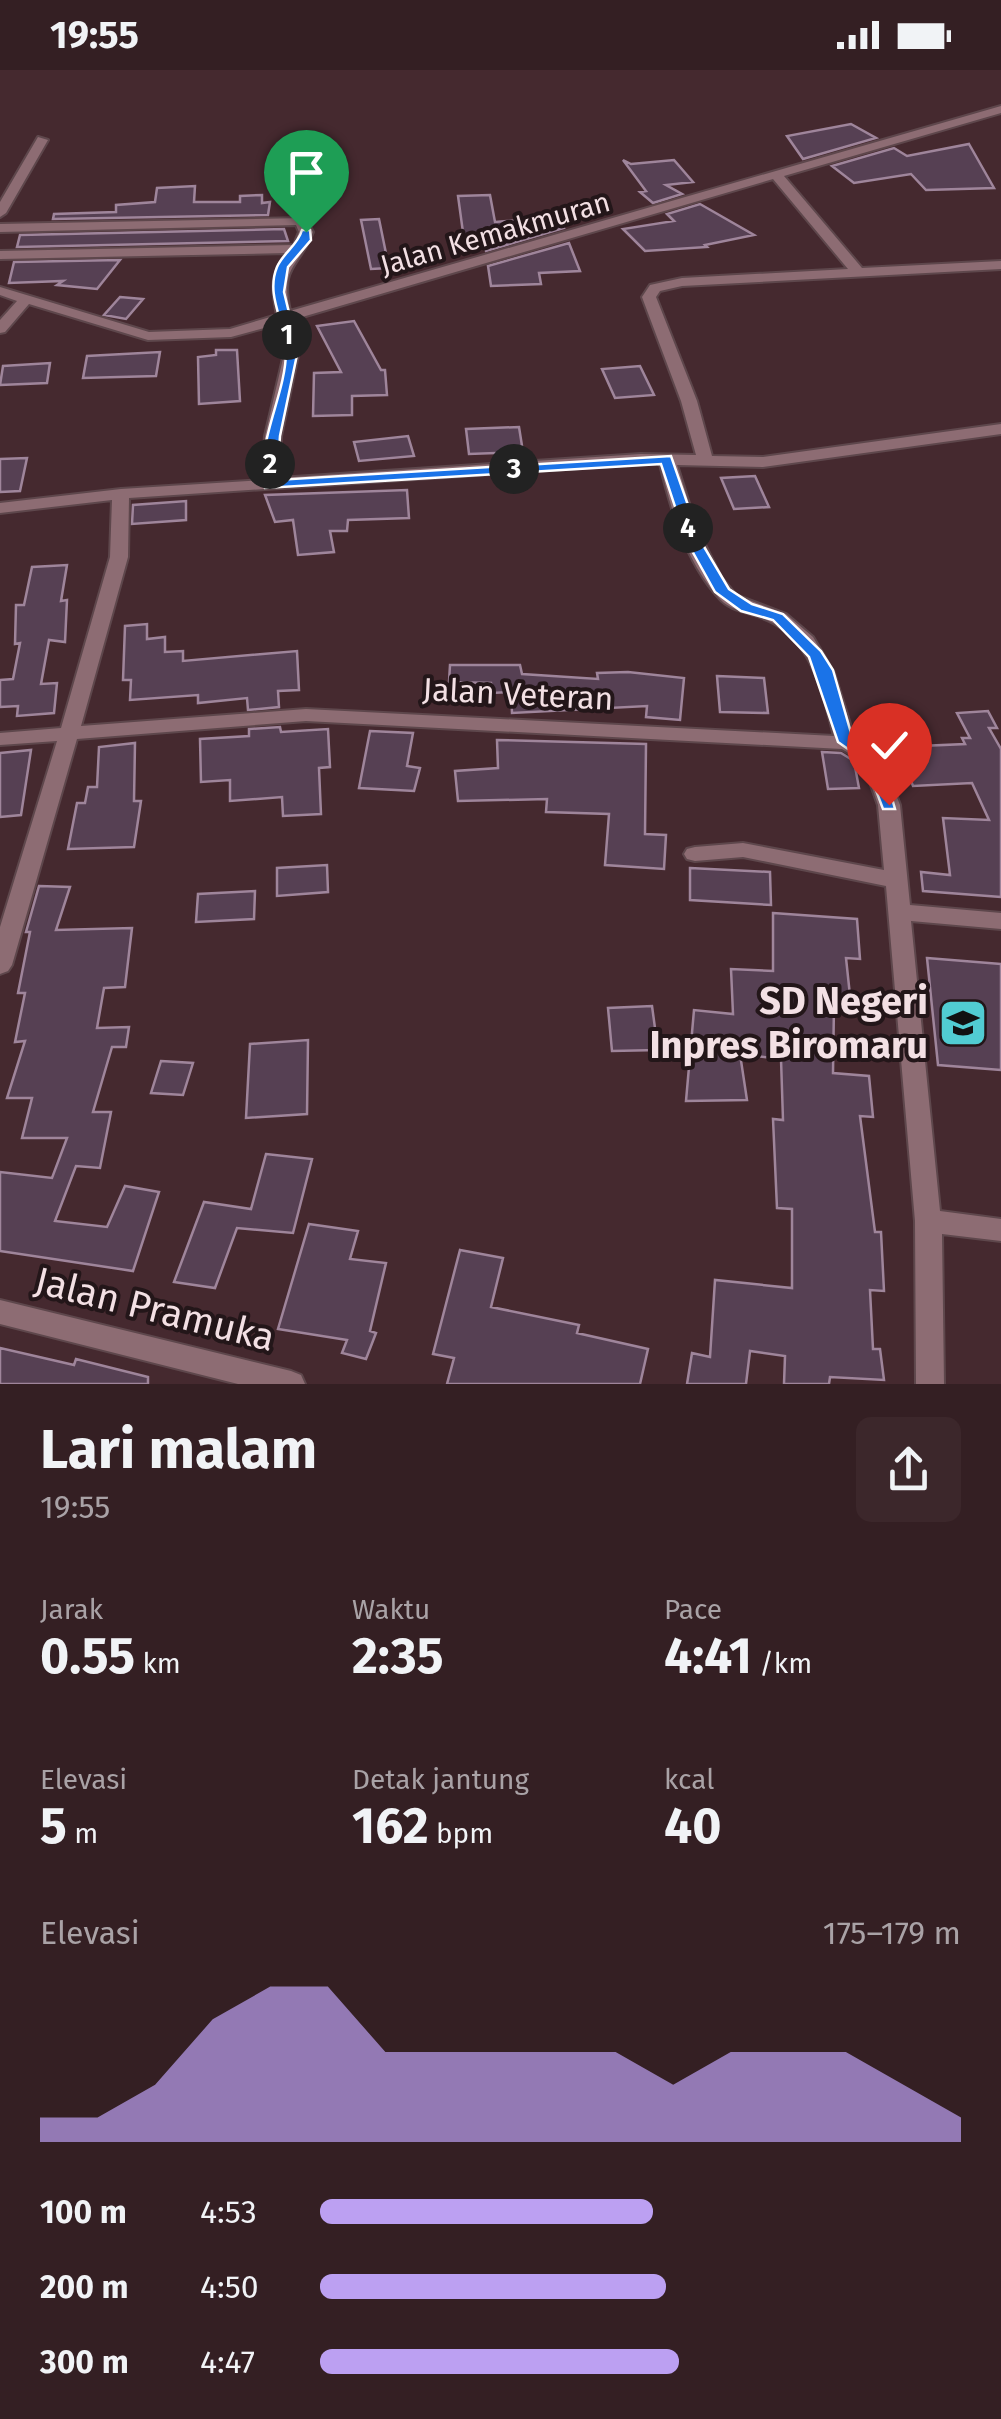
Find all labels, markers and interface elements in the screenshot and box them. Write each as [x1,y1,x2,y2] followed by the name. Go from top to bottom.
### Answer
[50,12,139,58] text: 19:55
[264,130,349,233] pin
[279,145,334,200] icon: arrive
[377,185,614,282] street label: Jalan Kemakmuran
[262,310,312,360] pin: 1
[281,318,294,351] text: 1
[245,439,295,489] pin: 2
[489,444,539,494] pin: 3
[263,447,277,480] text: 2
[507,452,521,485] text: 3
[663,503,713,553] pin: 4
[680,511,696,544] text: 4
[422,670,614,718] street label: Jalan Veteran
[847,703,932,806] pin
[862,718,917,773] icon: check
[649,978,928,1068] place label: SD Negeri Inpres Biromaru
[937,997,989,1049] school or university icon: SD Negeri Inpres Biromaru
[30,1257,280,1361] street label: Jalan Pramuka
[40,1417,317,1483] text: Lari malam
[856,1417,961,1522] button: share
[40,1488,110,1526] text: 19:55
[40,1593,103,1626] text: Jarak
[352,1593,430,1626] text: Waktu
[664,1593,722,1626] text: Pace
[40,1626,135,1686] text: 0.55
[352,1626,443,1686] text: 2:35
[664,1626,752,1686] text: 4:41
[135,1647,181,1680] text: km
[752,1647,812,1680] text: /km
[40,1763,127,1796] text: Elevasi
[352,1763,529,1796] text: Detak jantung
[664,1763,714,1796] text: kcal
[40,1796,67,1856] text: 5
[352,1796,429,1856] text: 162
[664,1796,722,1856] text: 40
[67,1817,98,1850] text: m
[429,1817,493,1850] text: bpm
[40,1914,140,1952] text: Elevasi
[823,1914,961,1952] text: 175–179 m
[40,2193,127,2231] text: 100 m
[200,2193,257,2231] text: 4:53
[40,2268,129,2306] text: 200 m
[200,2268,259,2306] text: 4:50
[40,2343,129,2381] text: 300 m
[200,2343,255,2381] text: 4:47

